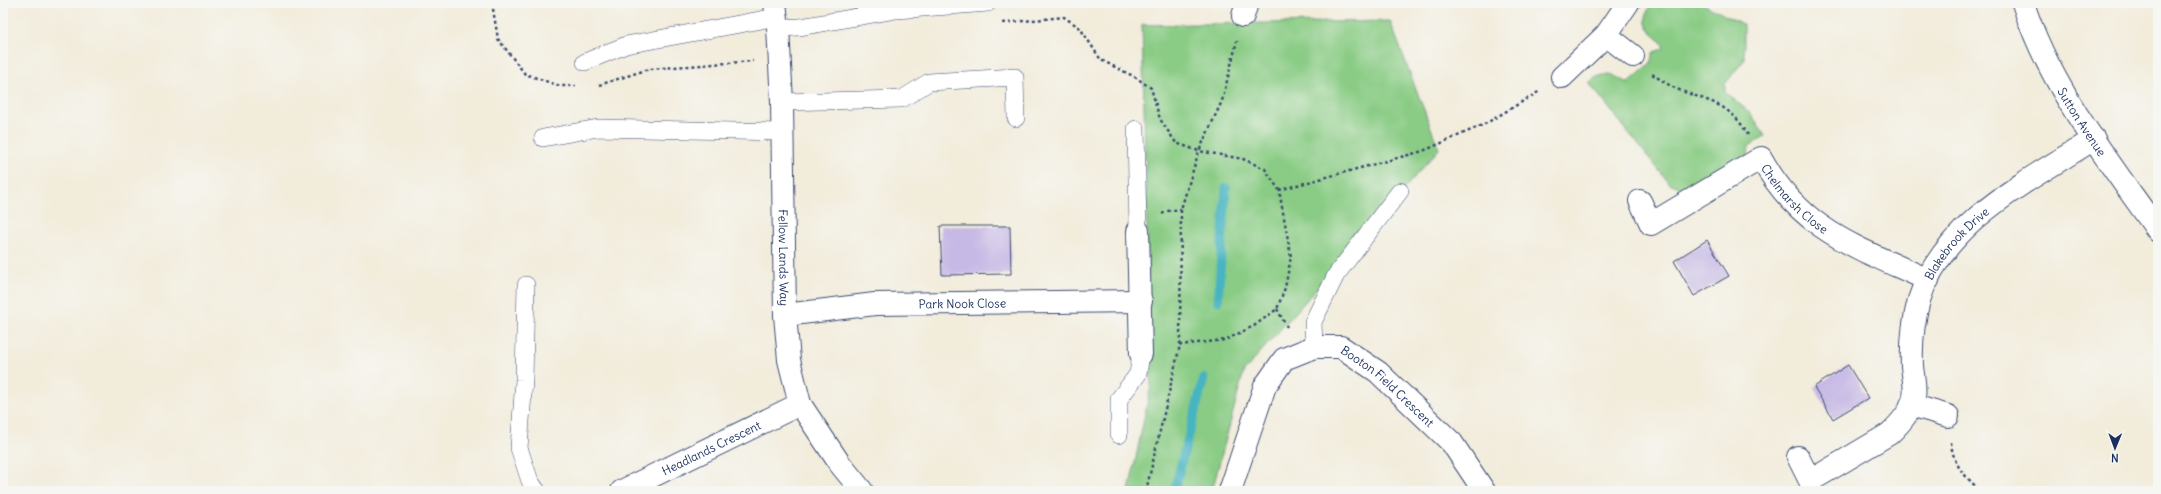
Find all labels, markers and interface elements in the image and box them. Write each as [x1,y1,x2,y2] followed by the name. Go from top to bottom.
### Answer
[2055,85,2110,159] street label: Sutton Avenue
[1758,161,1831,236] street label: Chelmarsh Close
[1921,203,1992,282] street label: Blakebrook Drive
[776,209,792,306] street label: Fellow Lands Way
[918,295,1006,311] street label: Park Nook Close
[1338,342,1438,430] street label: Booton Field Crescent
[659,417,763,478] street label: Headlands Crescent
[2095,428,2135,468] north arrow
[2111,451,2119,465] text: N

